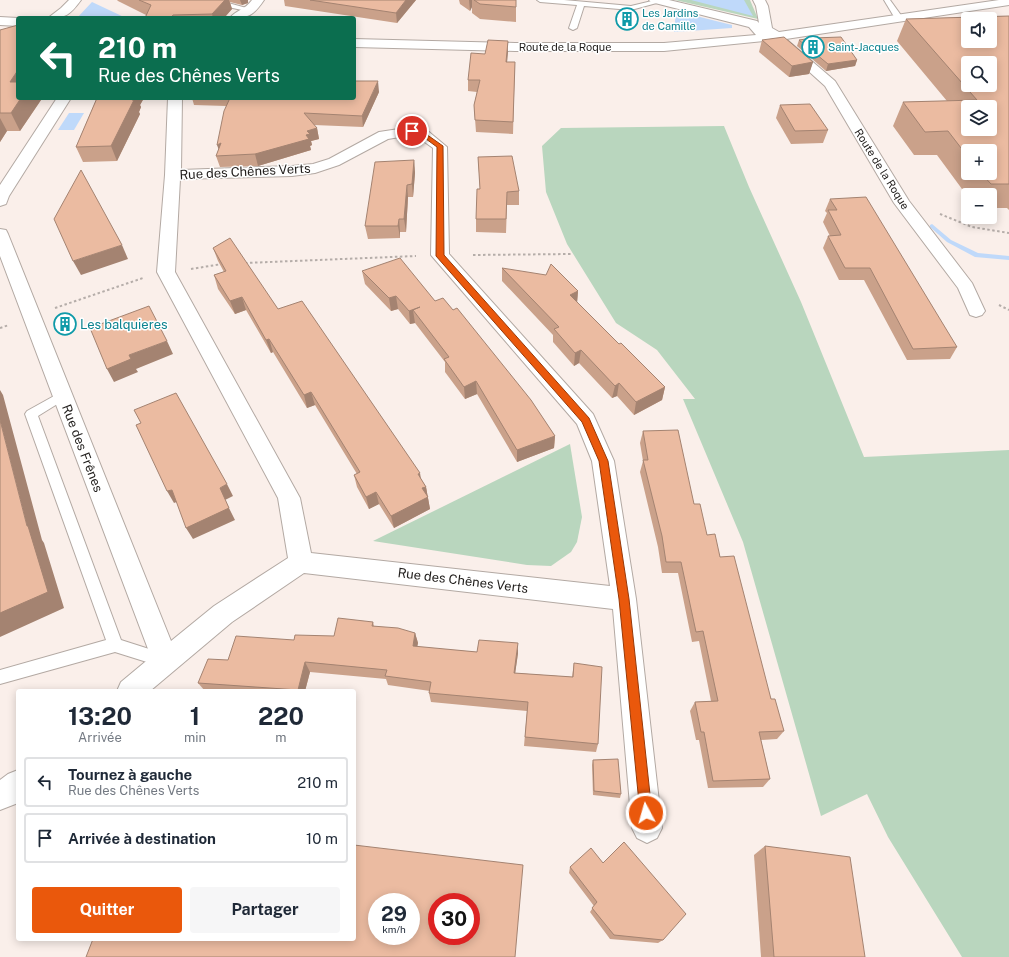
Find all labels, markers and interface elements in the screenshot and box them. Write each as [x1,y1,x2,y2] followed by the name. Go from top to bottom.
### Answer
[614,6,640,32] building icon: Les Jardins de Camille
[642,7,699,32] place label: Les Jardins de Camille
[961,12,997,224] map controls
[961,12,997,48] button: sound
[98,31,177,64] text: 210 m
[32,32,84,84] icon: left
[800,34,826,60] building icon: Saint-Jacques
[519,41,611,53] street label: Route de la Roque
[828,41,900,53] place label: Saint-Jacques
[961,56,997,92] button: search
[98,65,280,86] text: Rue des Chênes Verts
[961,100,997,136] button: layers
[395,114,429,148] pin
[401,120,423,142] icon: arrive
[852,126,912,212] street label: Route de la Roque
[961,144,997,180] button: +
[179,161,311,182] street label: Rue des Chênes Verts
[961,188,997,224] button: −
[52,311,78,337] building icon: Les balquieres
[80,317,168,332] place label: Les balquieres
[59,402,106,494] street label: Rue des Frênes
[397,565,529,596] street label: Rue des Chênes Verts
[68,702,132,730] text: 13:20
[190,702,200,730] text: 1
[258,702,304,730] text: 220
[78,730,122,745] text: Arrivée
[184,730,206,745] text: min
[275,730,287,745] text: m
[68,766,192,783] text: Tournez à gauche
[34,771,56,793] icon: left
[297,774,338,791] text: 210 m
[68,783,199,798] text: Rue des Chênes Verts
[625,792,667,834] position arrow
[34,827,56,849] icon: arrive
[68,830,216,847] text: Arrivée à destination
[306,830,338,847] text: 10 m
[32,887,182,933] button: Quitter
[190,887,340,933] button: Partager
[428,893,480,945] speed limit sign: 30
[381,902,407,926] text: 29
[382,923,406,935] text: km/h

